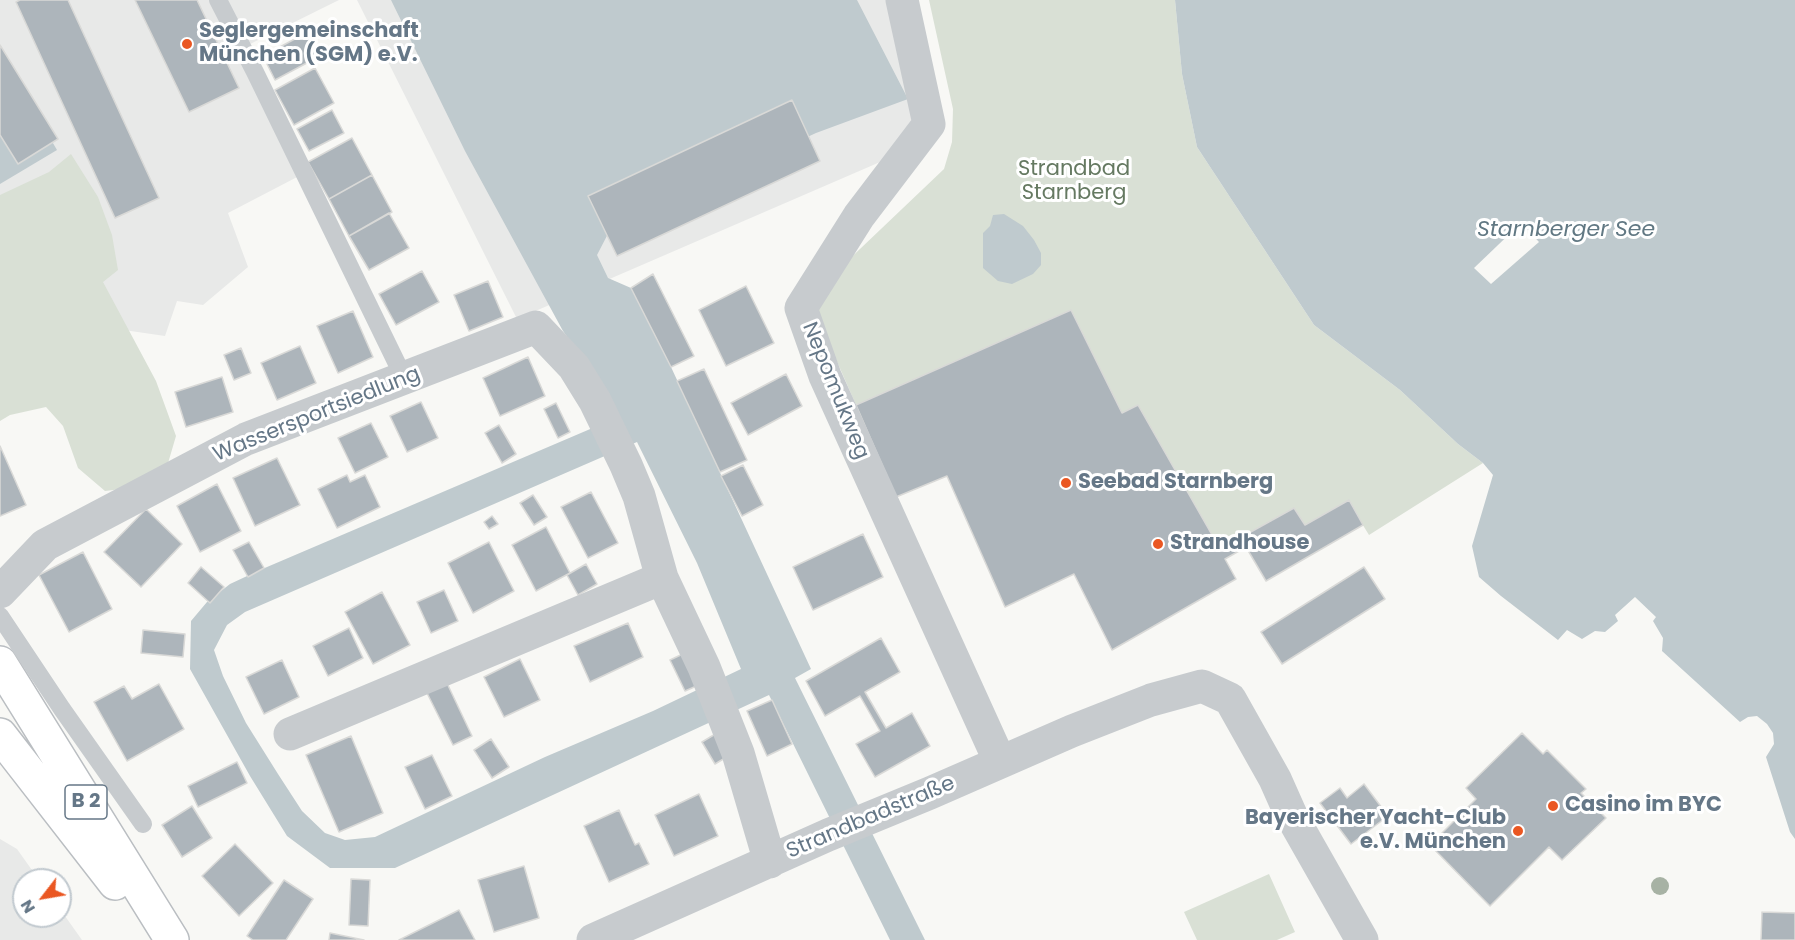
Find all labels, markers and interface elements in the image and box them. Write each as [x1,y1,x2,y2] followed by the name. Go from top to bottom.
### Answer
[199,19,419,69] place label: Seglergemeinschaft München (SGM) e.V.
[180,37,194,51] marker: Seglergemeinschaft München (SGM) e.V.
[1018,157,1130,207] park label: Strandbad Starnberg
[1477,217,1655,243] water label: Starnberger See
[796,319,874,463] street label: Nepomukweg
[210,362,424,468] street label: Wassersportsiedlung
[1078,470,1273,496] place label: Seebad Starnberg
[1059,476,1073,490] marker: Seebad Starnberg
[1170,531,1309,557] place label: Strandhouse
[1151,537,1165,551] marker: Strandhouse
[783,771,959,865] street label: Strandbadstraße
[65,785,107,819] road number: B 2
[1565,793,1722,819] place label: Casino im BYC
[1546,799,1560,813] marker: Casino im BYC
[1245,806,1506,856] place label: Bayerischer Yacht-Club e.V. München
[1511,824,1525,838] marker: Bayerischer Yacht-Club e.V. München
[12,868,72,928] north arrow
[15,895,41,918] text: N

